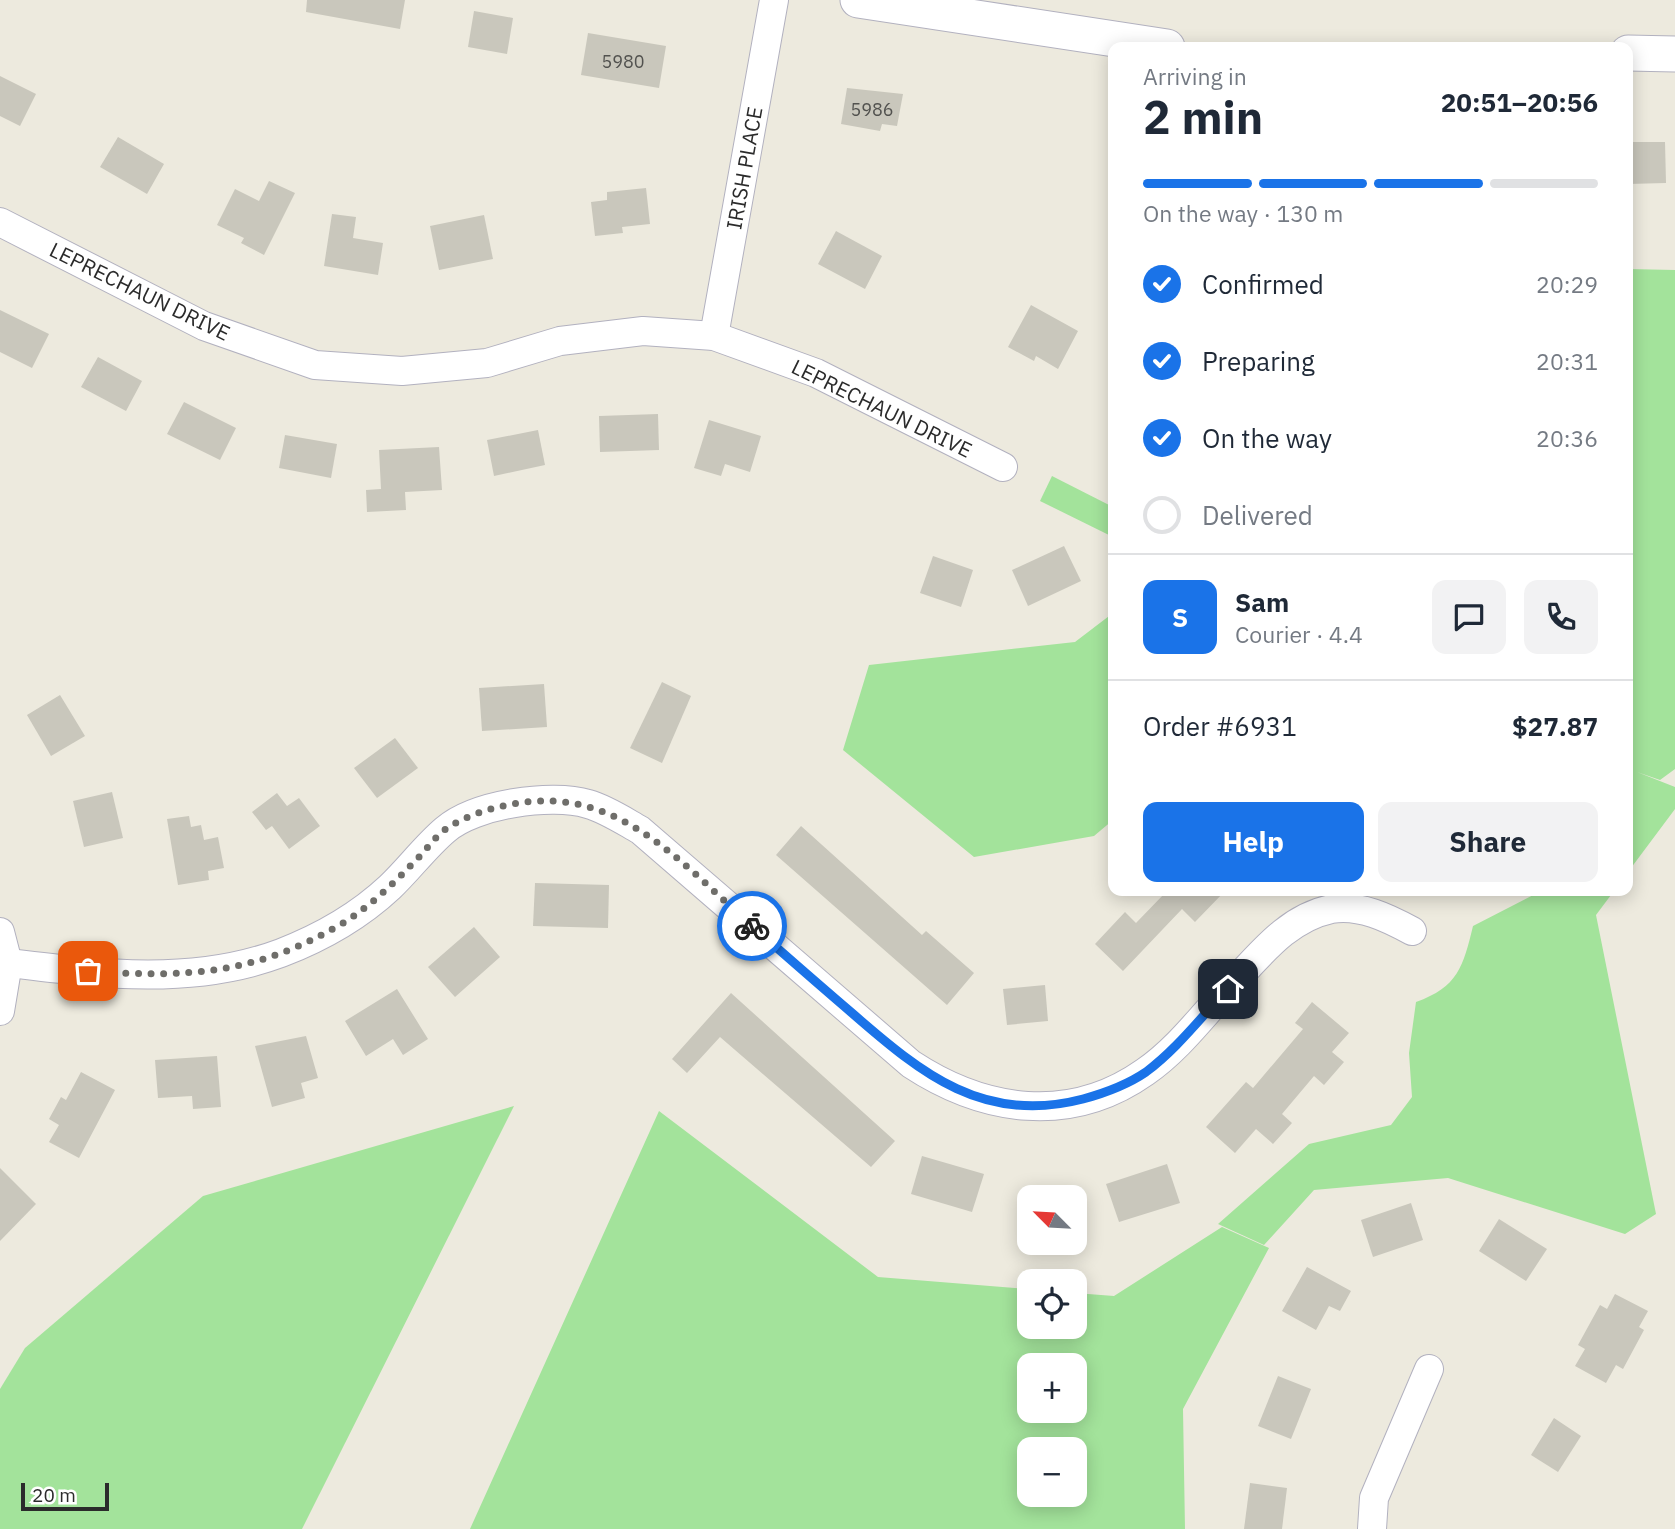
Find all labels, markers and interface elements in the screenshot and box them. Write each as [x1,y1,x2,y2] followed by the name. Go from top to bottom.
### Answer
[601,50,645,73] house number: 5980
[1143,61,1247,91] text: Arriving in
[1441,85,1598,119] text: 20:51–20:56
[1143,87,1263,147] text: 2 min
[850,98,894,121] house number: 5986
[719,104,769,232] street label: IRISH PLACE
[1143,198,1343,228] text: On the way · 130 m
[45,235,235,347] street label: LEPRECHAUN DRIVE
[1143,265,1181,303] icon: check
[1202,267,1324,301] text: Confirmed
[1536,269,1598,299] text: 20:29
[1143,342,1181,380] icon: check
[1202,344,1315,378] text: Preparing
[1536,346,1598,376] text: 20:31
[787,352,977,464] street label: LEPRECHAUN DRIVE
[1143,419,1181,457] icon: check
[1202,421,1332,455] text: On the way
[1536,423,1598,453] text: 20:36
[1202,498,1313,532] text: Delivered
[1432,580,1506,654] button: chat
[1524,580,1598,654] button: phone
[1235,585,1289,619] text: Sam
[1172,600,1188,634] text: S
[1235,619,1363,649] text: Courier · 4.4
[1143,709,1297,743] text: Order #6931
[1512,709,1598,743] text: $27.87
[1143,802,1364,882] button: Help
[1378,802,1598,882] button: Share
[717,891,787,961] courier
[733,907,771,945] icon: bike
[58,941,118,1001] pin
[69,952,107,990] icon: bag
[1198,959,1258,1019] pin
[1209,970,1247,1008] icon: home
[1017,1185,1087,1255] north arrow
[1017,1185,1087,1507] map controls
[1017,1269,1087,1339] button: locate
[1017,1353,1087,1423] button: +
[1017,1437,1087,1507] button: −
[21,1480,108,1512] scale bar
[32,1483,76,1507] text: 20 m

